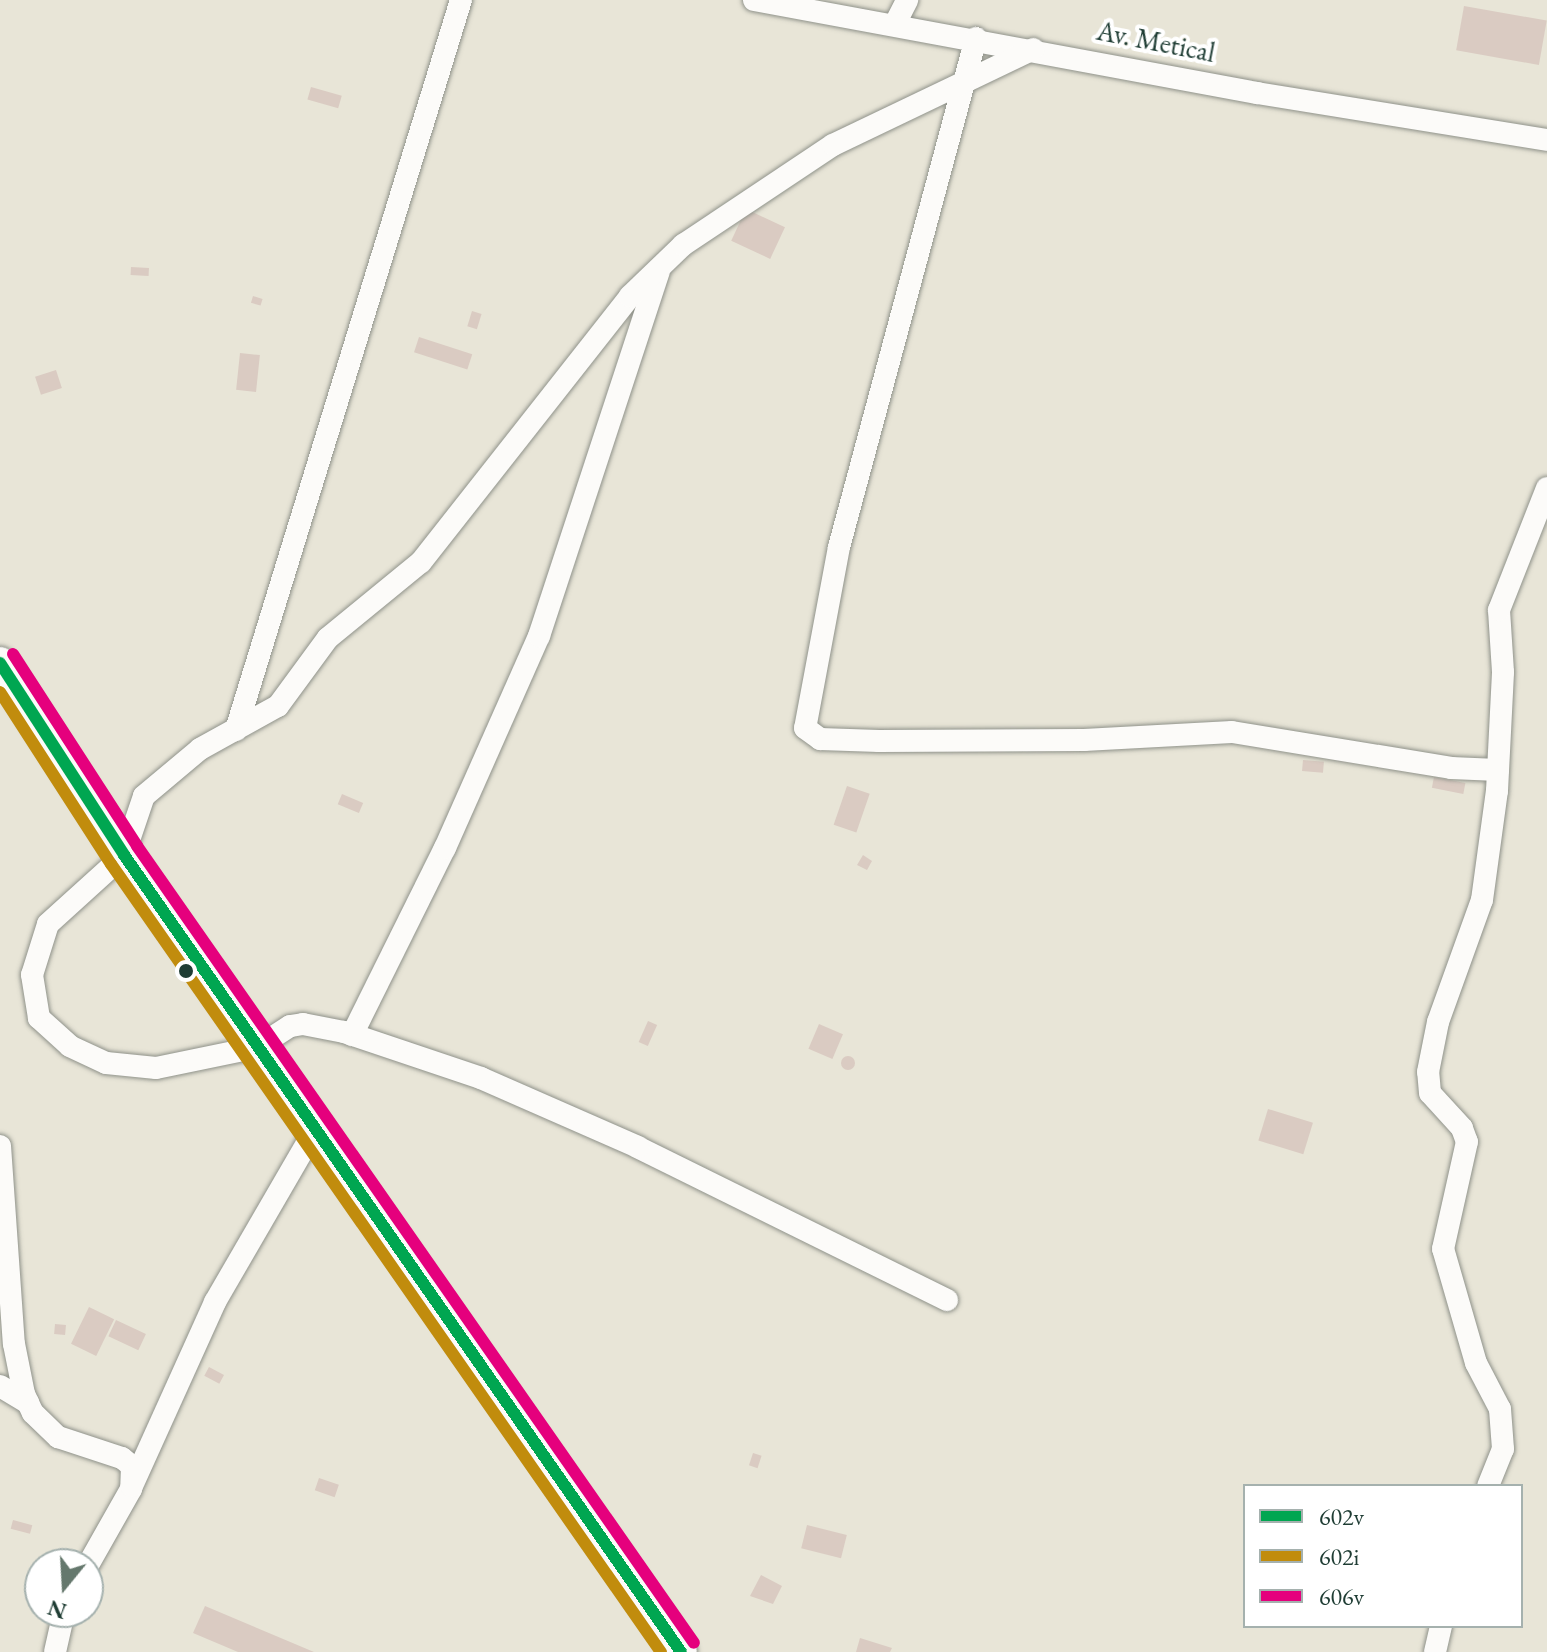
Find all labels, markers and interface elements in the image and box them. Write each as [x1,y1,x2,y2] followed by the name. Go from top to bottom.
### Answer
[1094,13,1218,69] street label: Av. Metical
[178,963,194,979] unlabelled marker
[1243,1484,1523,1628] legend
[1319,1501,1364,1532] text: 602v
[1319,1541,1359,1572] text: 602i
[24,1548,104,1628] north arrow
[1319,1581,1364,1612] text: 606v
[44,1593,70,1626] text: N

